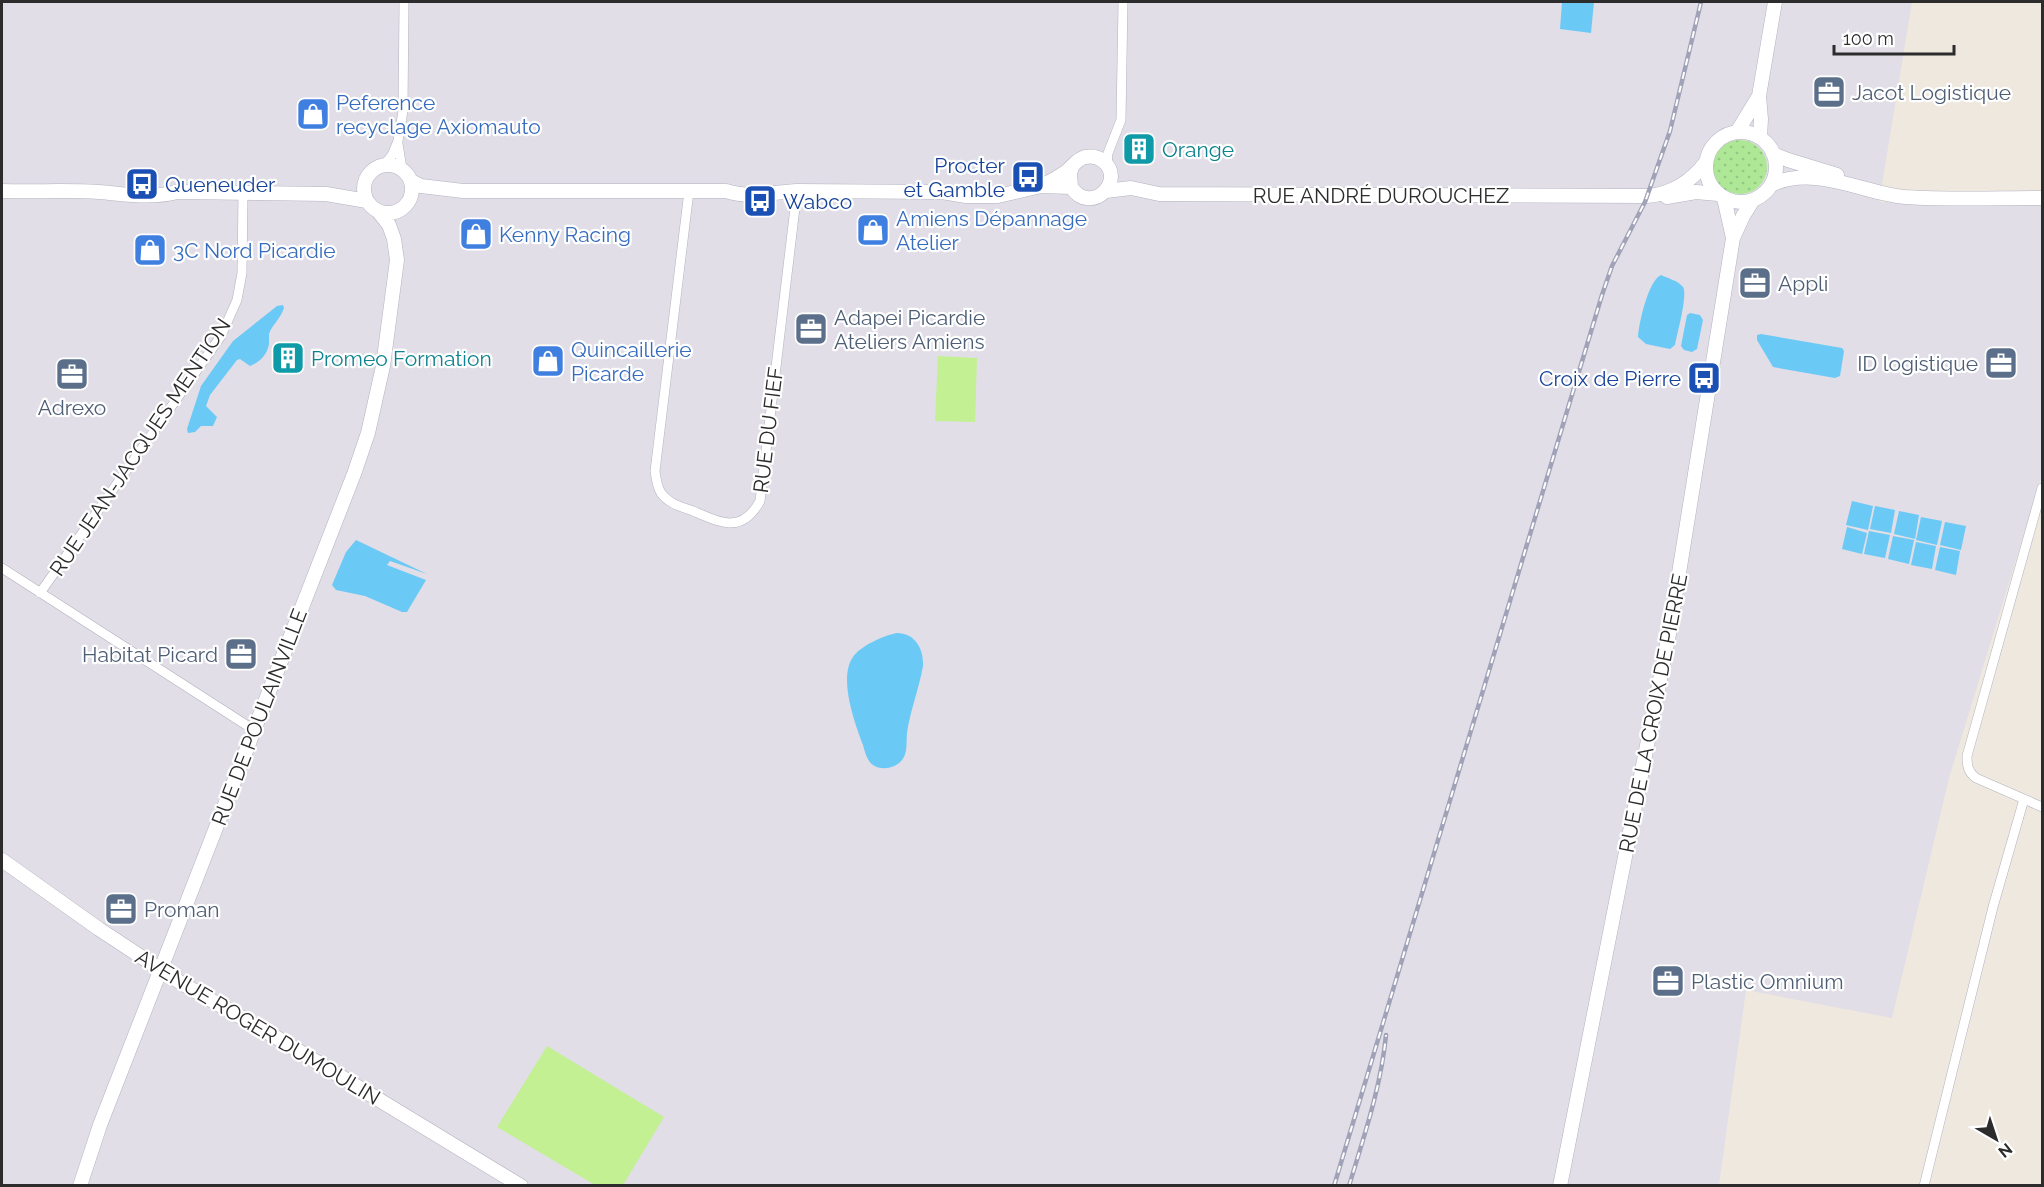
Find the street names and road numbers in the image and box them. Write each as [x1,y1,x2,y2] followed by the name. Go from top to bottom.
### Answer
[1253,183,1509,208] street label: RUE ANDRÉ DUROUCHEZ
[44,313,236,581] street label: RUE JEAN-JACQUES MENTION
[748,366,788,494] street label: RUE DU FIEF
[1614,571,1692,855] street label: RUE DE LA CROIX DE PIERRE
[206,605,312,829] street label: RUE DE POULAINVILLE
[131,944,385,1110] street label: AVENUE ROGER DUMOULIN

